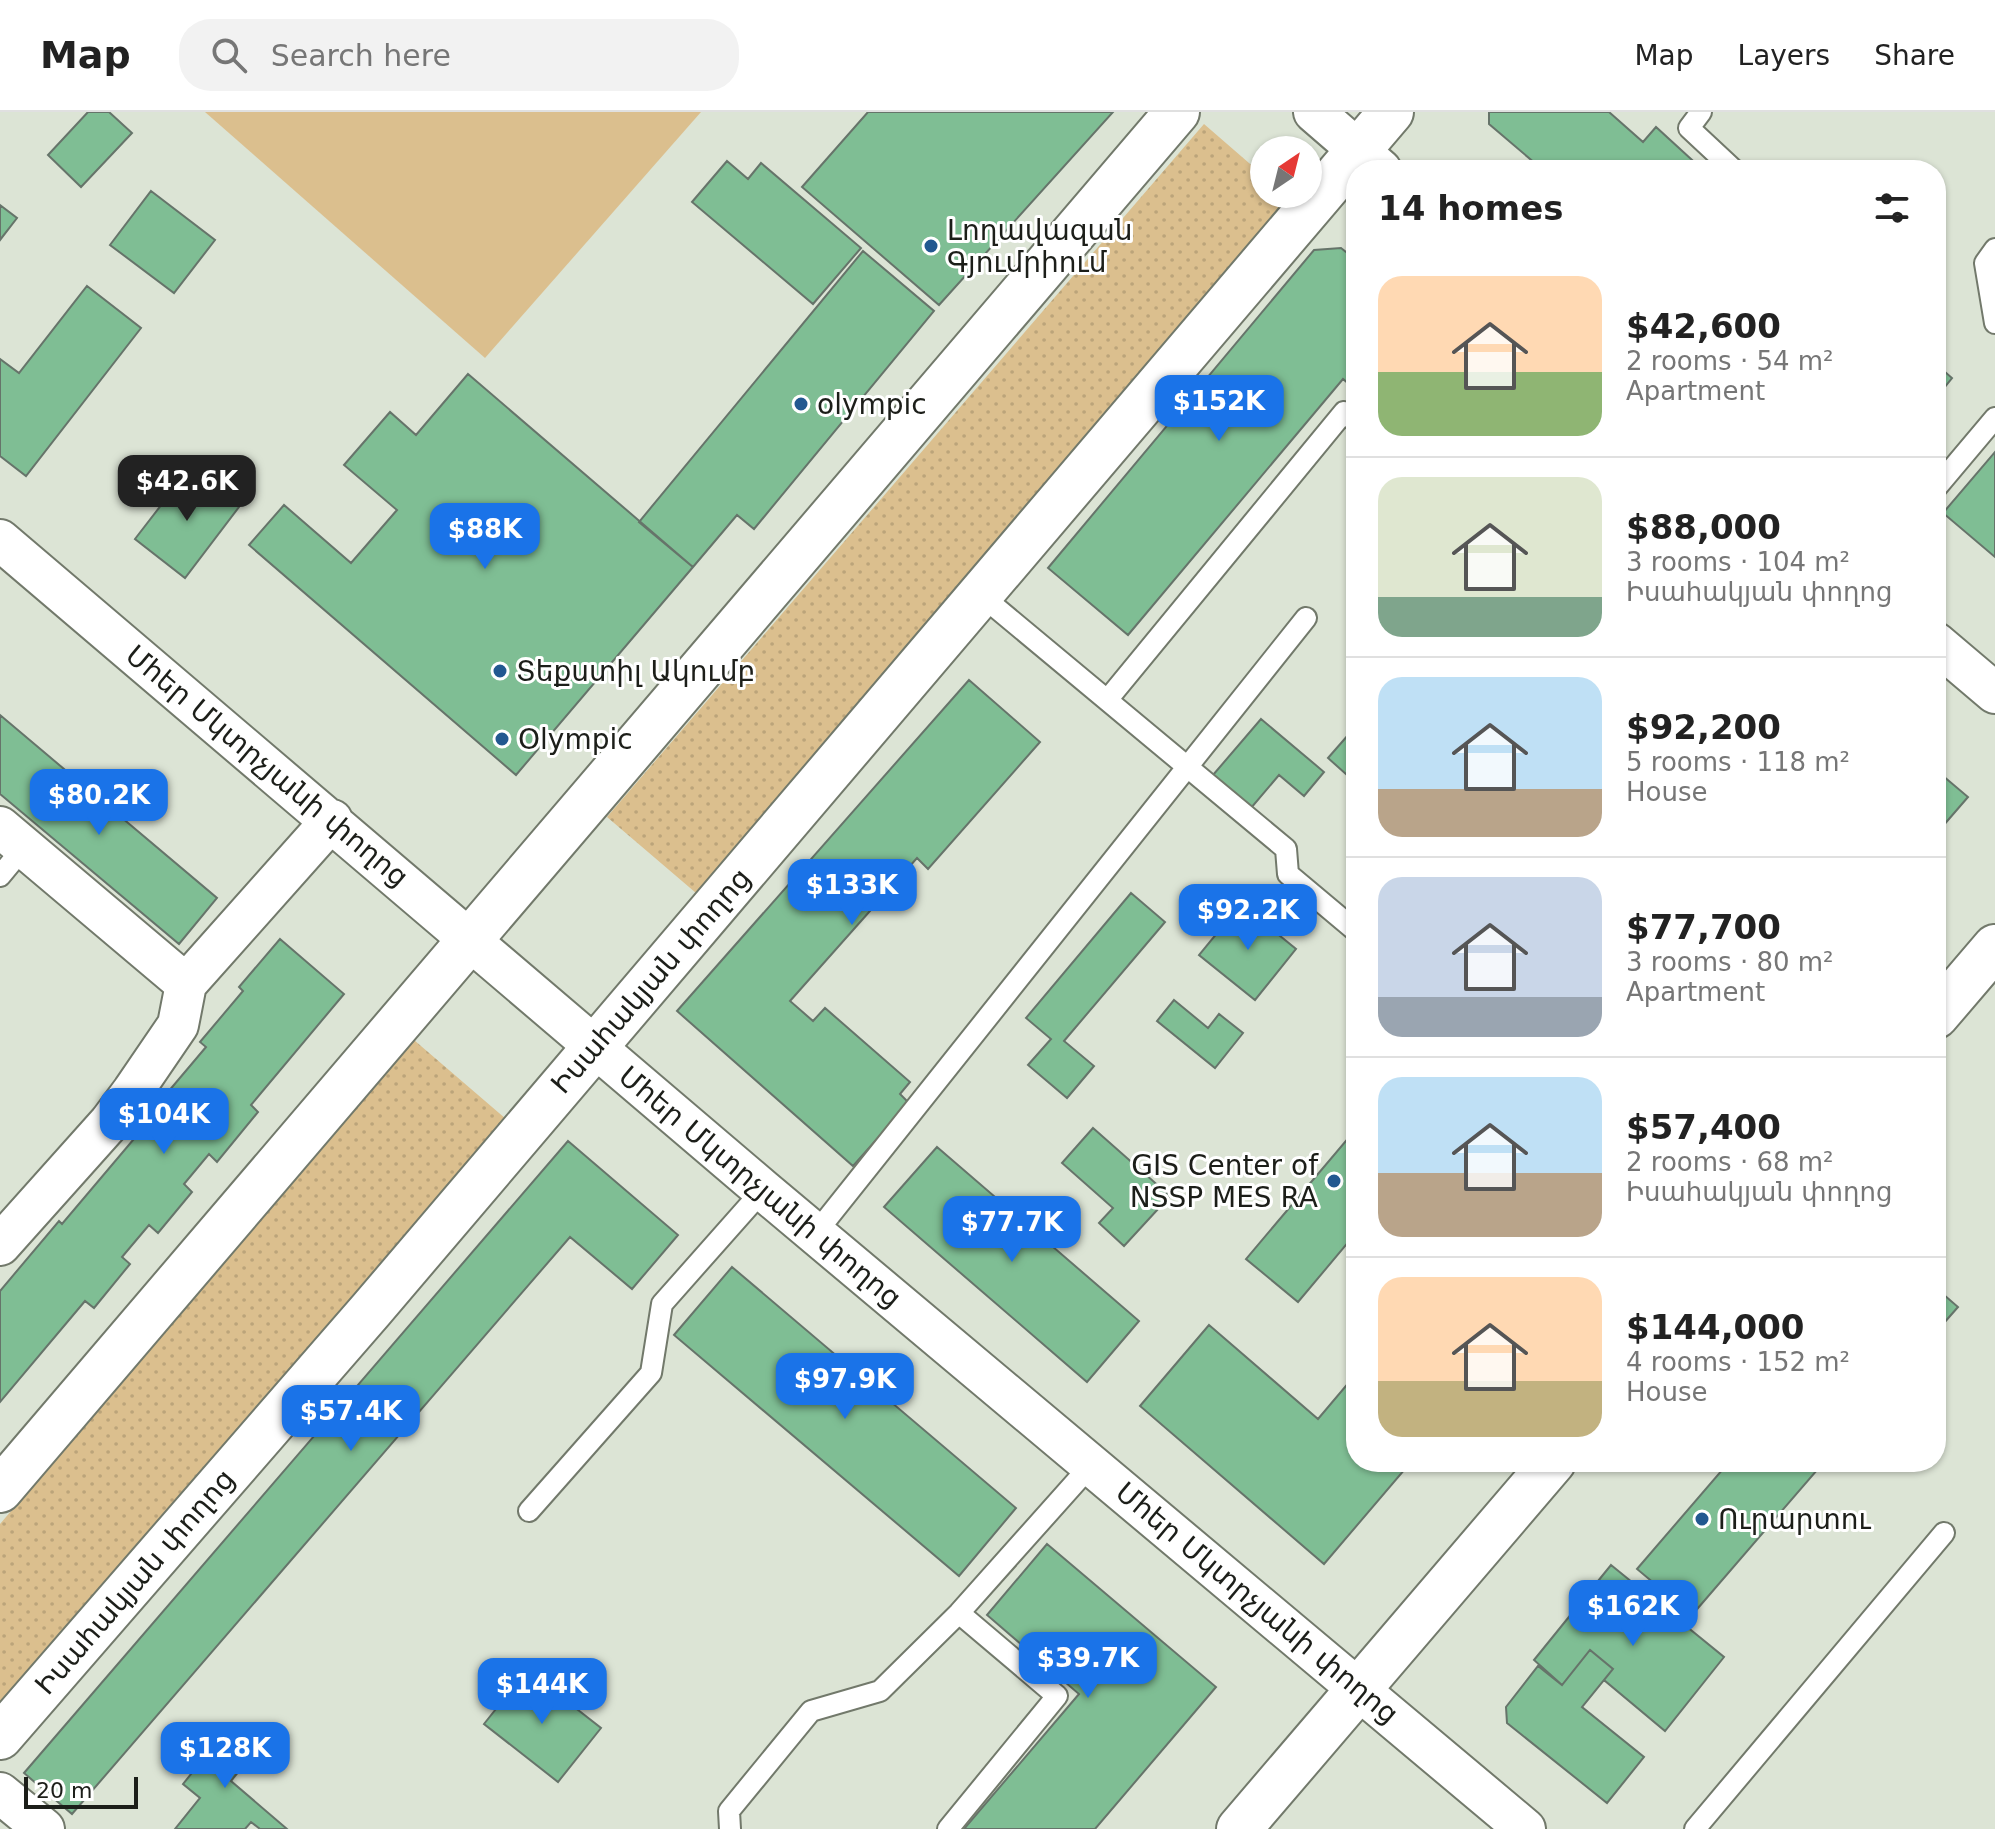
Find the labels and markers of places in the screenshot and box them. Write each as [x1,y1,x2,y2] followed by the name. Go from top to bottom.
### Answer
[947,214,1133,279] place label: Լողավազան Գյումրիում
[922,237,940,255] marker: Լողավազան Գյումրիում
[1163,375,1275,443] pin: $152K
[817,388,927,421] place label: olympic
[792,395,810,413] marker: olympic
[122,455,252,523] pin: $42.6K
[438,503,532,571] pin: $88K
[516,655,755,688] place label: Տեքստիլ Ակումբ
[491,662,509,680] marker: Տեքստիլ Ակումբ
[518,723,633,756] place label: Olympic
[493,730,511,748] marker: Olympic
[34,769,164,837] pin: $80.2K
[796,859,908,927] pin: $133K
[1183,884,1313,952] pin: $92.2K
[108,1088,220,1156] pin: $104K
[1130,1149,1319,1214] place label: GIS Center of NSSP MES RA
[1325,1172,1343,1190] marker: GIS Center of NSSP MES RA
[947,1196,1077,1264] pin: $77.7K
[780,1353,910,1421] pin: $97.9K
[286,1385,416,1453] pin: $57.4K
[1718,1503,1871,1536] place label: Ուրարտու
[1693,1510,1711,1528] marker: Ուրարտու
[1577,1580,1689,1648] pin: $162K
[1023,1632,1153,1700] pin: $39.7K
[486,1658,598,1726] pin: $144K
[169,1722,281,1790] pin: $128K

